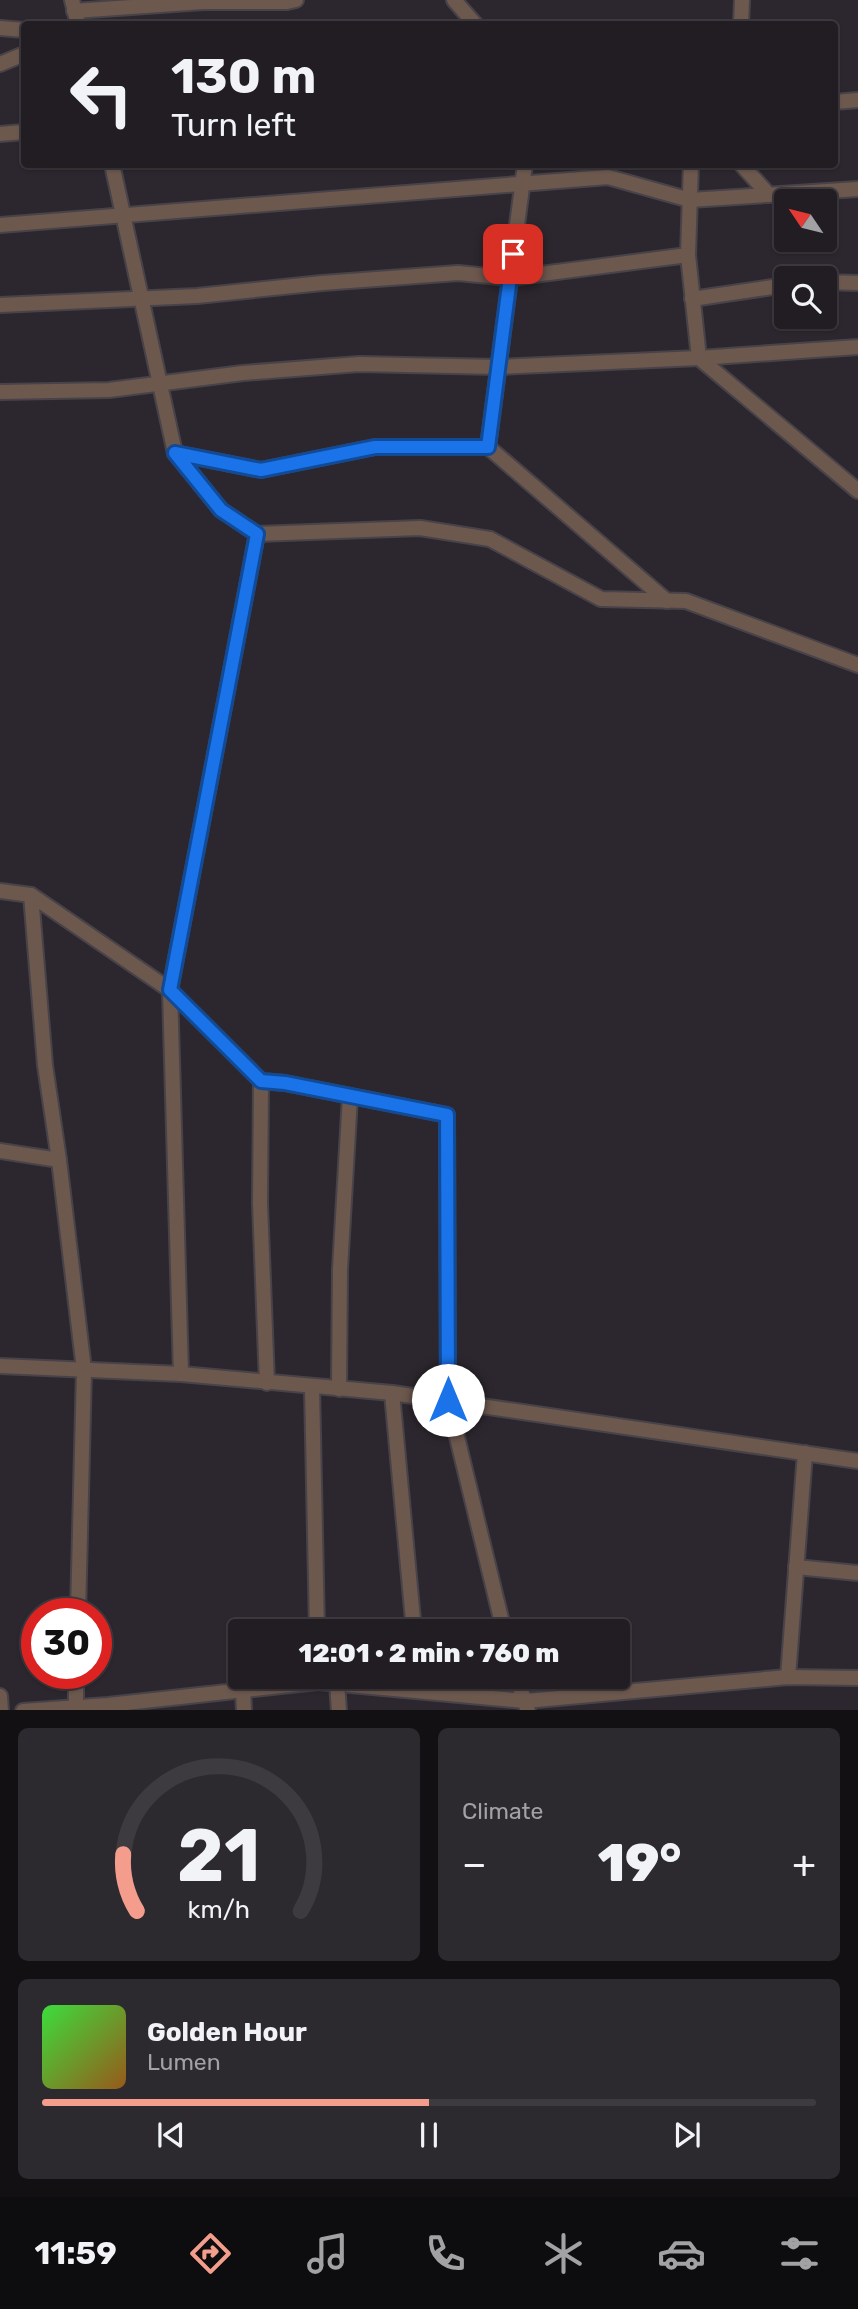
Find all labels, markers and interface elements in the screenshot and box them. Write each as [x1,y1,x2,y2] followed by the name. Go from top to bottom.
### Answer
[171,47,316,105] text: 130 m
[56,49,147,140] icon: left
[171,106,296,144] text: Turn left
[774,189,836,252] north arrow
[774,189,837,329] map controls
[483,224,543,284] pin
[494,235,532,273] icon: arrive
[774,266,837,329] button: search
[411,1363,485,1437] position arrow
[21,1598,112,1689] speed limit sign: 30
[299,1638,559,1669] text: 12:01 · 2 min · 760 m
[462,1797,543,1825] text: Climate
[177,1813,261,1899] text: 21
[598,1832,681,1894] text: 19°
[462,1841,487,1887] text: −
[792,1841,816,1887] text: +
[188,1894,250,1923] text: km/h
[147,2017,307,2048] text: Golden Hour
[147,2048,221,2076] text: Lumen
[152,2116,190,2154] icon: previous
[410,2116,448,2154] icon: pause
[668,2116,706,2154] icon: next
[186,2229,235,2278] icon: directions
[303,2229,352,2278] icon: music
[421,2229,470,2278] icon: phone
[539,2229,588,2278] icon: climate
[657,2229,706,2278] icon: car
[775,2229,824,2278] icon: filters
[34,2234,117,2272] text: 11:59

